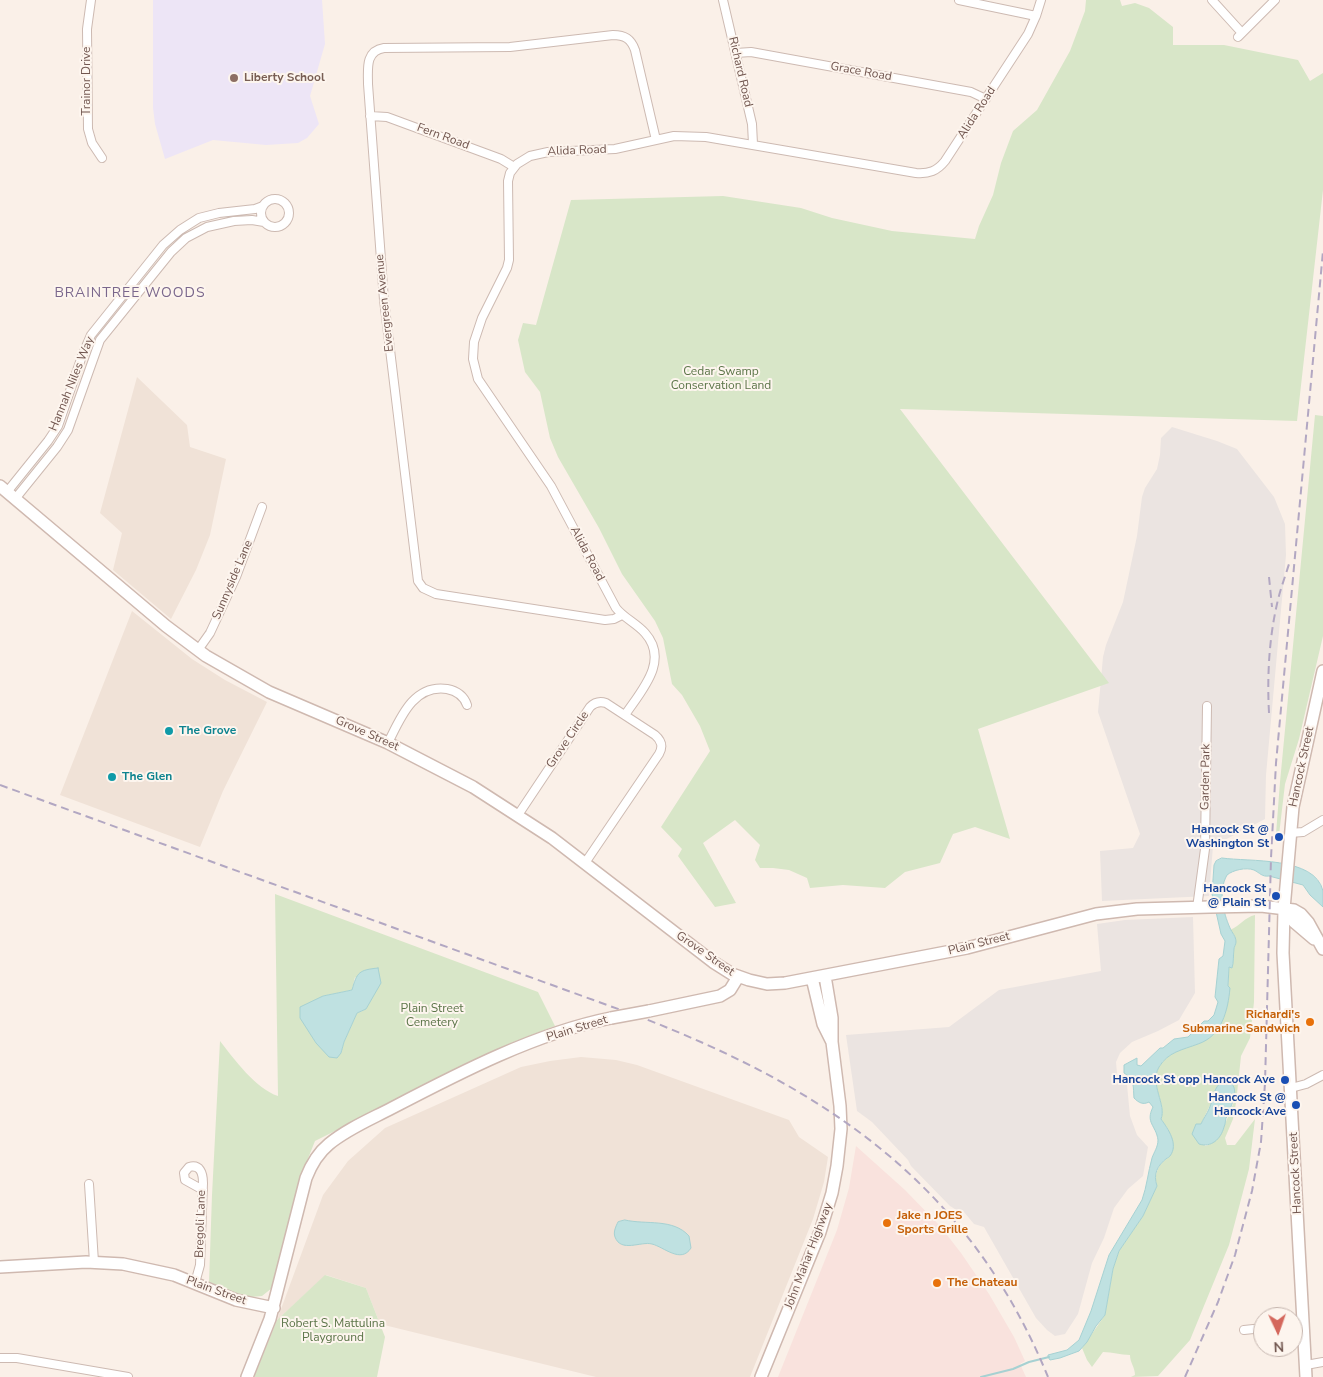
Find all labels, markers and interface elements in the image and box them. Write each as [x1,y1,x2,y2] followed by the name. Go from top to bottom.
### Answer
[725,35,755,109] street label: Richard Road
[80,46,94,116] street label: Trainor Drive
[829,60,893,84] street label: Grace Road
[244,71,325,85] place label: Liberty School
[228,72,240,84] marker: Liberty School
[955,84,999,142] street label: Alida Road
[415,121,471,153] street label: Fern Road
[547,143,607,159] street label: Alida Road
[373,253,397,353] street label: Evergreen Avenue
[53,286,207,302] district label: BRAINTREE WOODS
[46,335,98,433] street label: Hannah Niles Way
[671,365,771,393] park label: Cedar Swamp Conservation Land
[567,524,607,584] street label: Alida Road
[210,538,256,622] street label: Sunnyside Lane
[544,709,592,771] street label: Grove Circle
[333,714,401,754] street label: Grove Street
[179,724,236,738] place label: The Grove
[163,725,175,737] marker: The Grove
[1286,725,1318,809] street label: Hancock Street
[1198,744,1214,810] street label: Garden Park
[122,770,172,784] place label: The Glen
[106,771,118,783] marker: The Glen
[1186,823,1269,851] place label: Hancock St @ Washington St
[1273,831,1285,843] marker: Hancock St @ Washington St
[1203,882,1266,910] place label: Hancock St @ Plain St
[1270,890,1282,902] marker: Hancock St @ Plain St
[673,929,737,979] street label: Grove Street
[947,929,1011,959] street label: Plain Street
[401,1002,463,1030] park label: Plain Street Cemetery
[1182,1008,1300,1036] place label: Richardi's Submarine Sandwich
[545,1013,609,1045] street label: Plain Street
[1304,1016,1316,1028] marker: Richardi's Submarine Sandwich
[1112,1073,1275,1087] place label: Hancock St opp Hancock Ave
[1279,1074,1291,1086] marker: Hancock St opp Hancock Ave
[1209,1091,1286,1119] place label: Hancock St @ Hancock Ave
[1290,1099,1302,1111] marker: Hancock St @ Hancock Ave
[1287,1132,1305,1214] street label: Hancock Street
[193,1190,209,1258] street label: Bregoli Lane
[782,1201,836,1311] street label: John Mahar Highway
[897,1209,968,1237] place label: Jake n JOES Sports Grille
[881,1217,893,1229] marker: Jake n JOES Sports Grille
[184,1273,248,1309] street label: Plain Street
[947,1276,1018,1290] place label: The Chateau
[931,1277,943,1289] marker: The Chateau
[1253,1307,1303,1357] north arrow
[281,1317,385,1345] park label: Robert S. Mattulina Playground
[1273,1337,1284,1356] text: N

